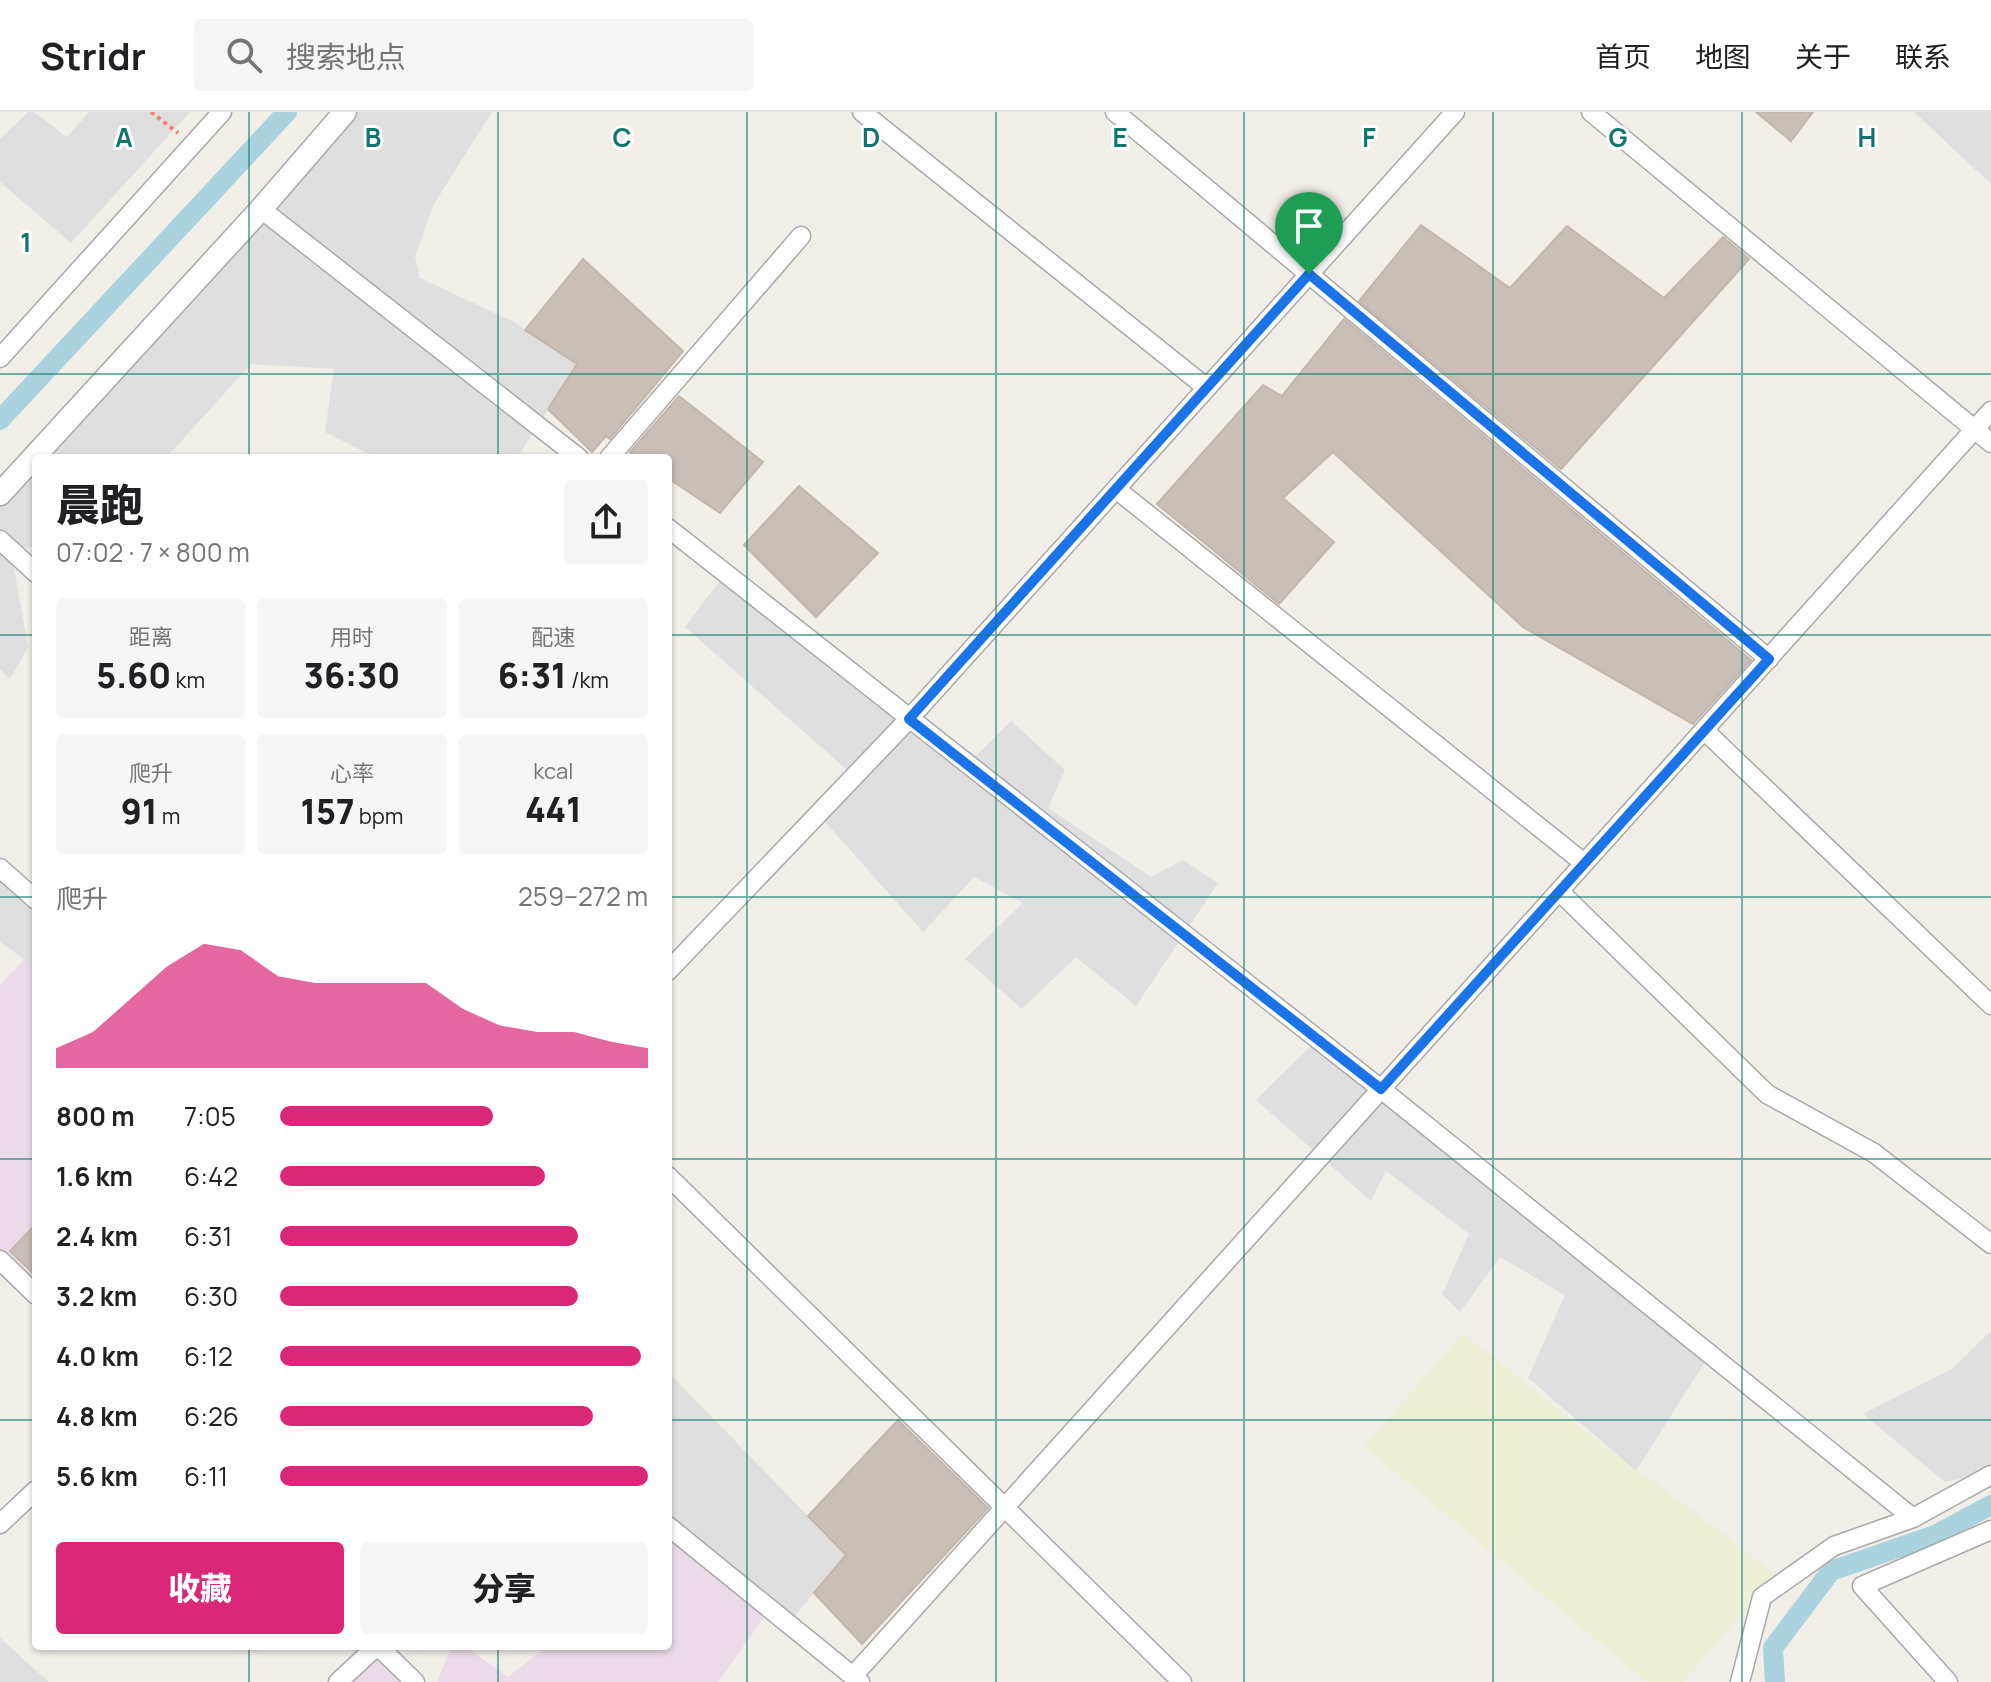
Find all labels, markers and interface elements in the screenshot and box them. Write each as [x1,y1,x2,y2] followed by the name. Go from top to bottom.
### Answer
[194,19,754,91] search box
[40,29,146,81] text: Stridr
[222,33,266,77] icon: search
[286,36,406,77] text: 搜索地点
[1595,37,1651,75] text: 首页
[1695,37,1751,75] text: 地图
[1795,37,1851,75] text: 关于
[1895,37,1951,75] text: 联系
[115,119,133,155] text: A
[365,119,381,155] text: B
[612,119,632,155] text: C
[862,119,880,155] text: D
[1112,119,1128,155] text: E
[1362,119,1376,155] text: F
[1608,119,1628,155] text: G
[1858,119,1876,155] text: H
[1275,192,1343,274] pin
[1287,204,1331,248] icon: arrive
[20,224,32,260] text: 1
[56,474,144,534] text: 晨跑
[564,480,648,564] button: share
[56,534,250,570] text: 07:02 · 7 × 800 m
[129,622,173,652] text: 距离
[330,622,374,652] text: 用时
[531,622,575,652] text: 配速
[96,652,171,698] text: 5.60
[304,652,400,698] text: 36:30
[498,652,566,698] text: 6:31
[171,665,205,695] text: km
[566,665,609,695] text: /km
[533,756,573,786] text: kcal
[129,758,173,788] text: 爬升
[330,758,374,788] text: 心率
[525,786,582,832] text: 441
[121,788,157,834] text: 91
[300,788,354,834] text: 157
[157,801,180,831] text: m
[354,801,404,831] text: bpm
[518,878,648,914] text: 259–272 m
[56,880,108,916] text: 爬升
[56,1098,135,1134] text: 800 m
[184,1098,236,1134] text: 7:05
[56,1158,133,1194] text: 1.6 km
[184,1158,238,1194] text: 6:42
[56,1218,138,1254] text: 2.4 km
[184,1218,232,1254] text: 6:31
[56,1278,137,1314] text: 3.2 km
[184,1278,238,1314] text: 6:30
[56,1338,139,1374] text: 4.0 km
[184,1338,233,1374] text: 6:12
[56,1398,138,1434] text: 4.8 km
[184,1398,239,1434] text: 6:26
[56,1458,138,1494] text: 5.6 km
[184,1458,228,1494] text: 6:11
[56,1542,344,1634] button: 收藏
[360,1542,648,1634] button: 分享

